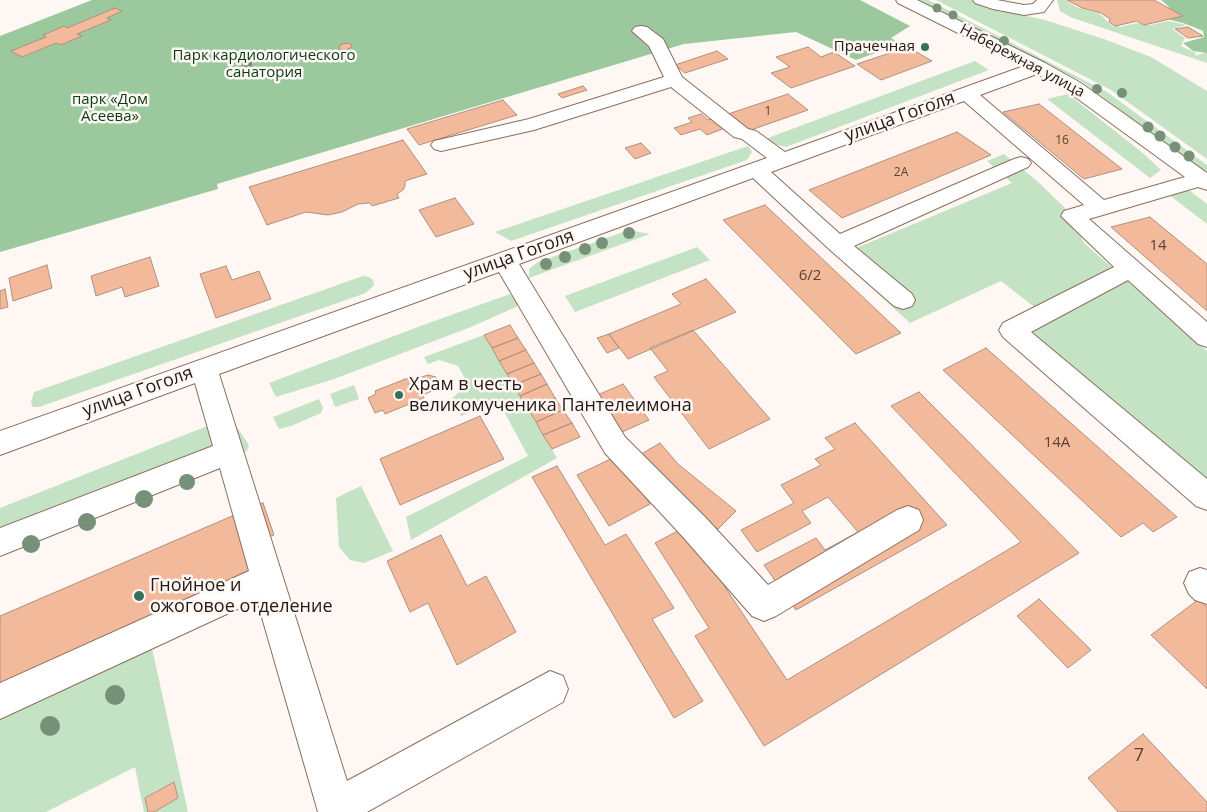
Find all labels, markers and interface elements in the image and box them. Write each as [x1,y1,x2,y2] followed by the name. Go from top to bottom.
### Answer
[957,20,1087,102] street label: Набережная улица
[834,38,915,56] place label: Прачечная
[919,41,931,53] marker: Прачечная
[172,47,356,82] park label: Парк кардиологического санатория
[842,87,958,147] street label: улица Гоголя
[72,91,148,126] park label: парк «Дом Асеева»
[765,105,771,119] house number: 1
[1055,134,1069,148] house number: 16
[894,166,908,180] house number: 2А
[461,225,577,285] street label: улица Гоголя
[1149,237,1167,255] house number: 14
[799,267,821,285] house number: 6/2
[80,362,196,422] street label: улица Гоголя
[409,374,692,416] place label: Храм в честь великомученика Пантелеимона
[393,389,405,401] marker: Храм в честь великомученика Пантелеимона
[1044,434,1070,452] house number: 14А
[150,575,333,618] place label: Гнойное и ожоговое отделение
[132,589,146,603] marker: Гнойное и ожоговое отделение
[1134,745,1144,767] house number: 7

